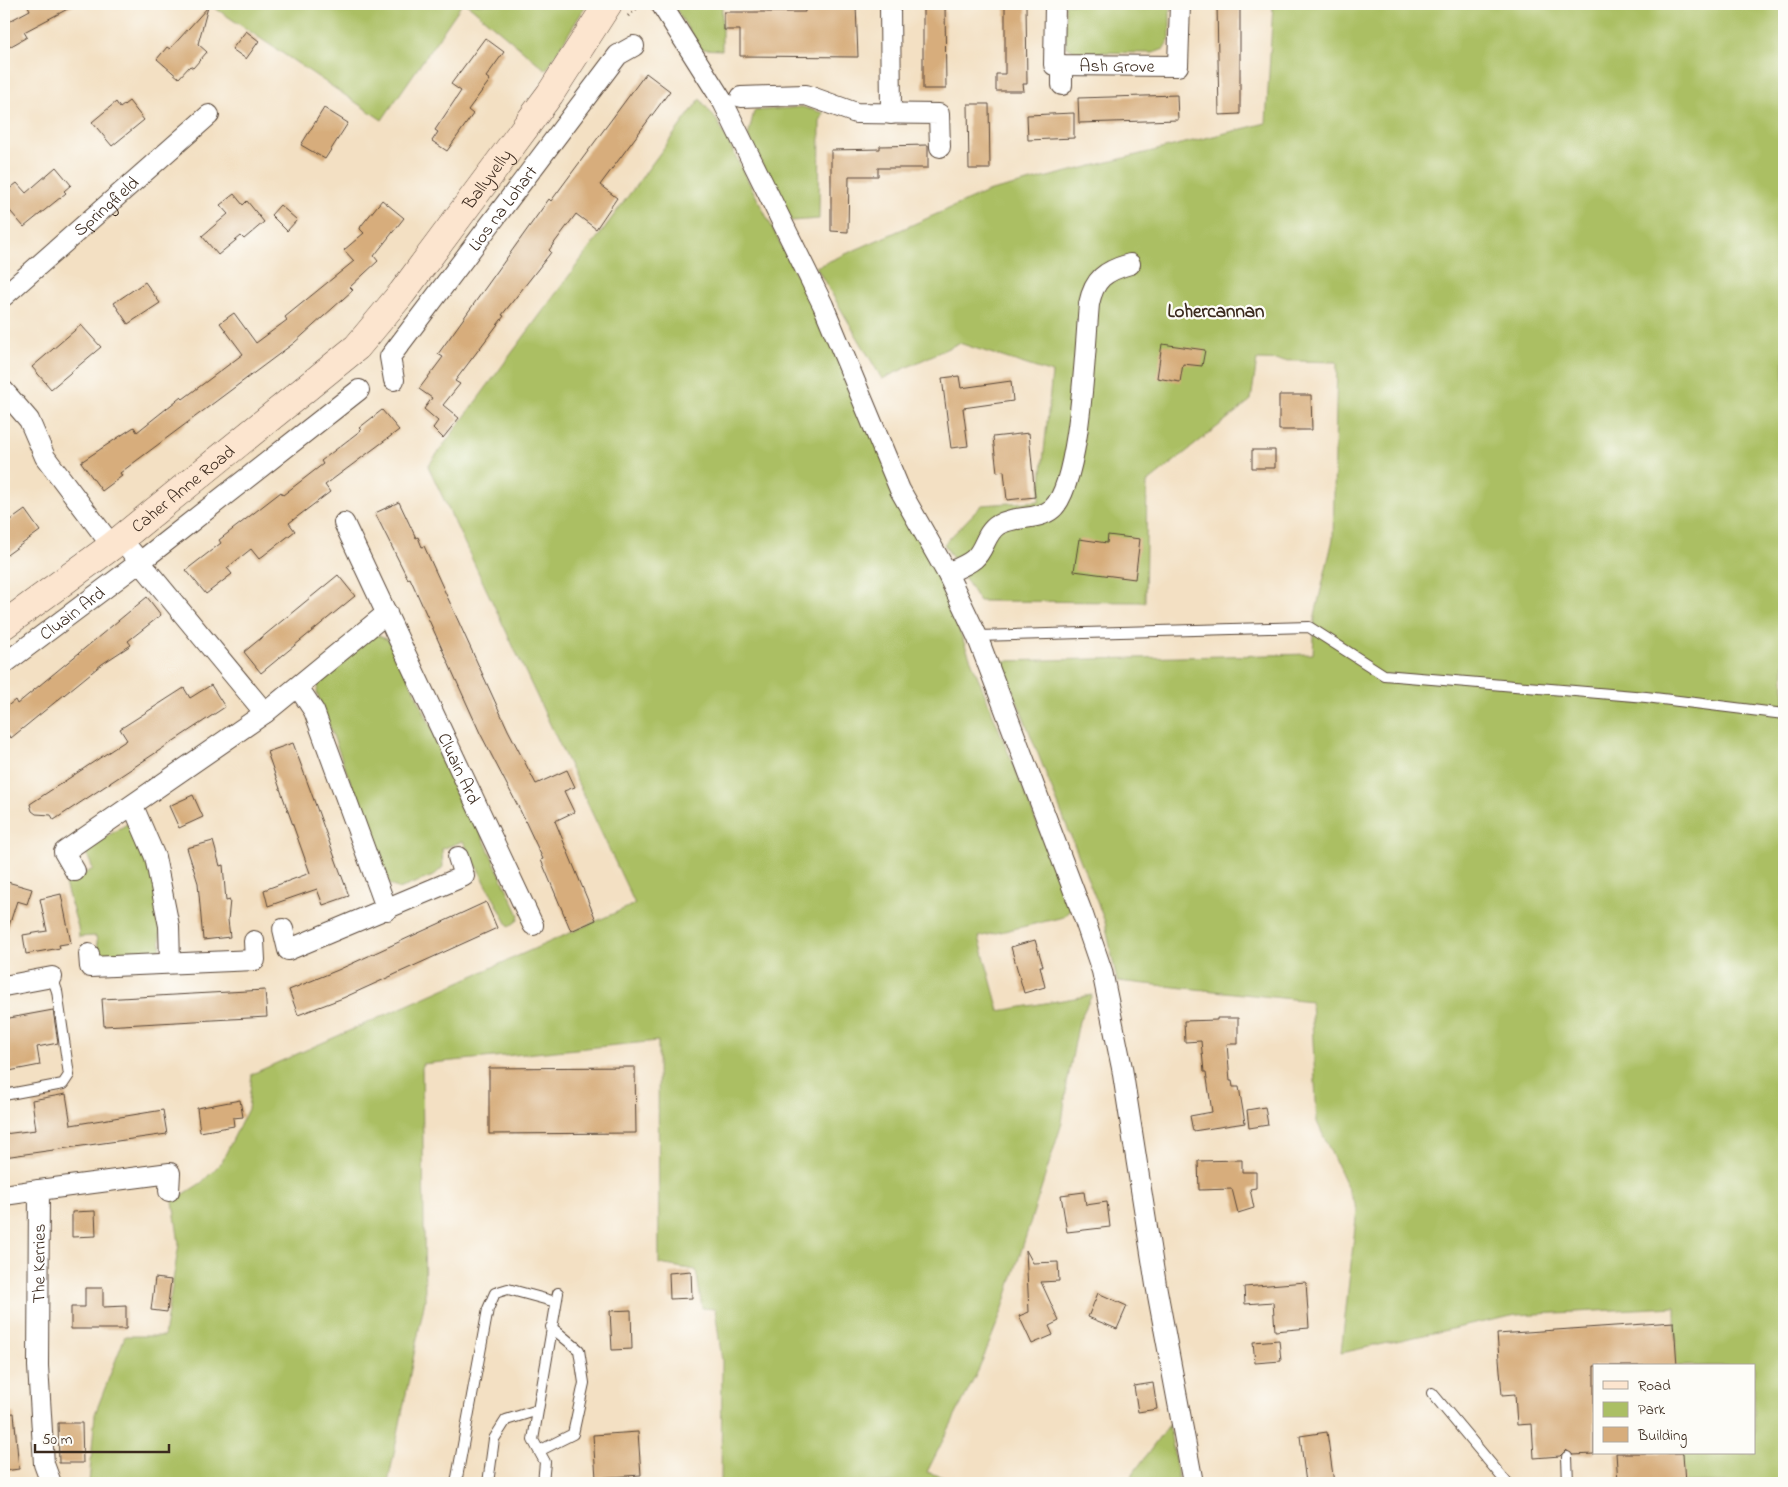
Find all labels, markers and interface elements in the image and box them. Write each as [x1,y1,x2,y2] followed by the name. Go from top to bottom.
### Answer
[1079,54,1156,81] street label: Ash Grove
[457,144,520,217] street label: Ballyvelly
[463,161,545,258] street label: Lios na Lohart
[69,171,146,244] street label: Springfield
[1168,299,1264,326] district label: Lohercannan
[127,440,242,540] street label: Caher Anne Road
[35,581,112,648] street label: Cluain Ard
[429,729,485,809] street label: Cluain Ard
[27,1223,54,1304] street label: The Kerries
[1593,1364,1756,1454] legend
[1638,1375,1671,1397] text: Road
[1638,1399,1666,1421] text: Park
[35,1422,169,1454] scale bar
[1637,1425,1687,1448] text: Building
[42,1429,73,1451] text: 50 m

